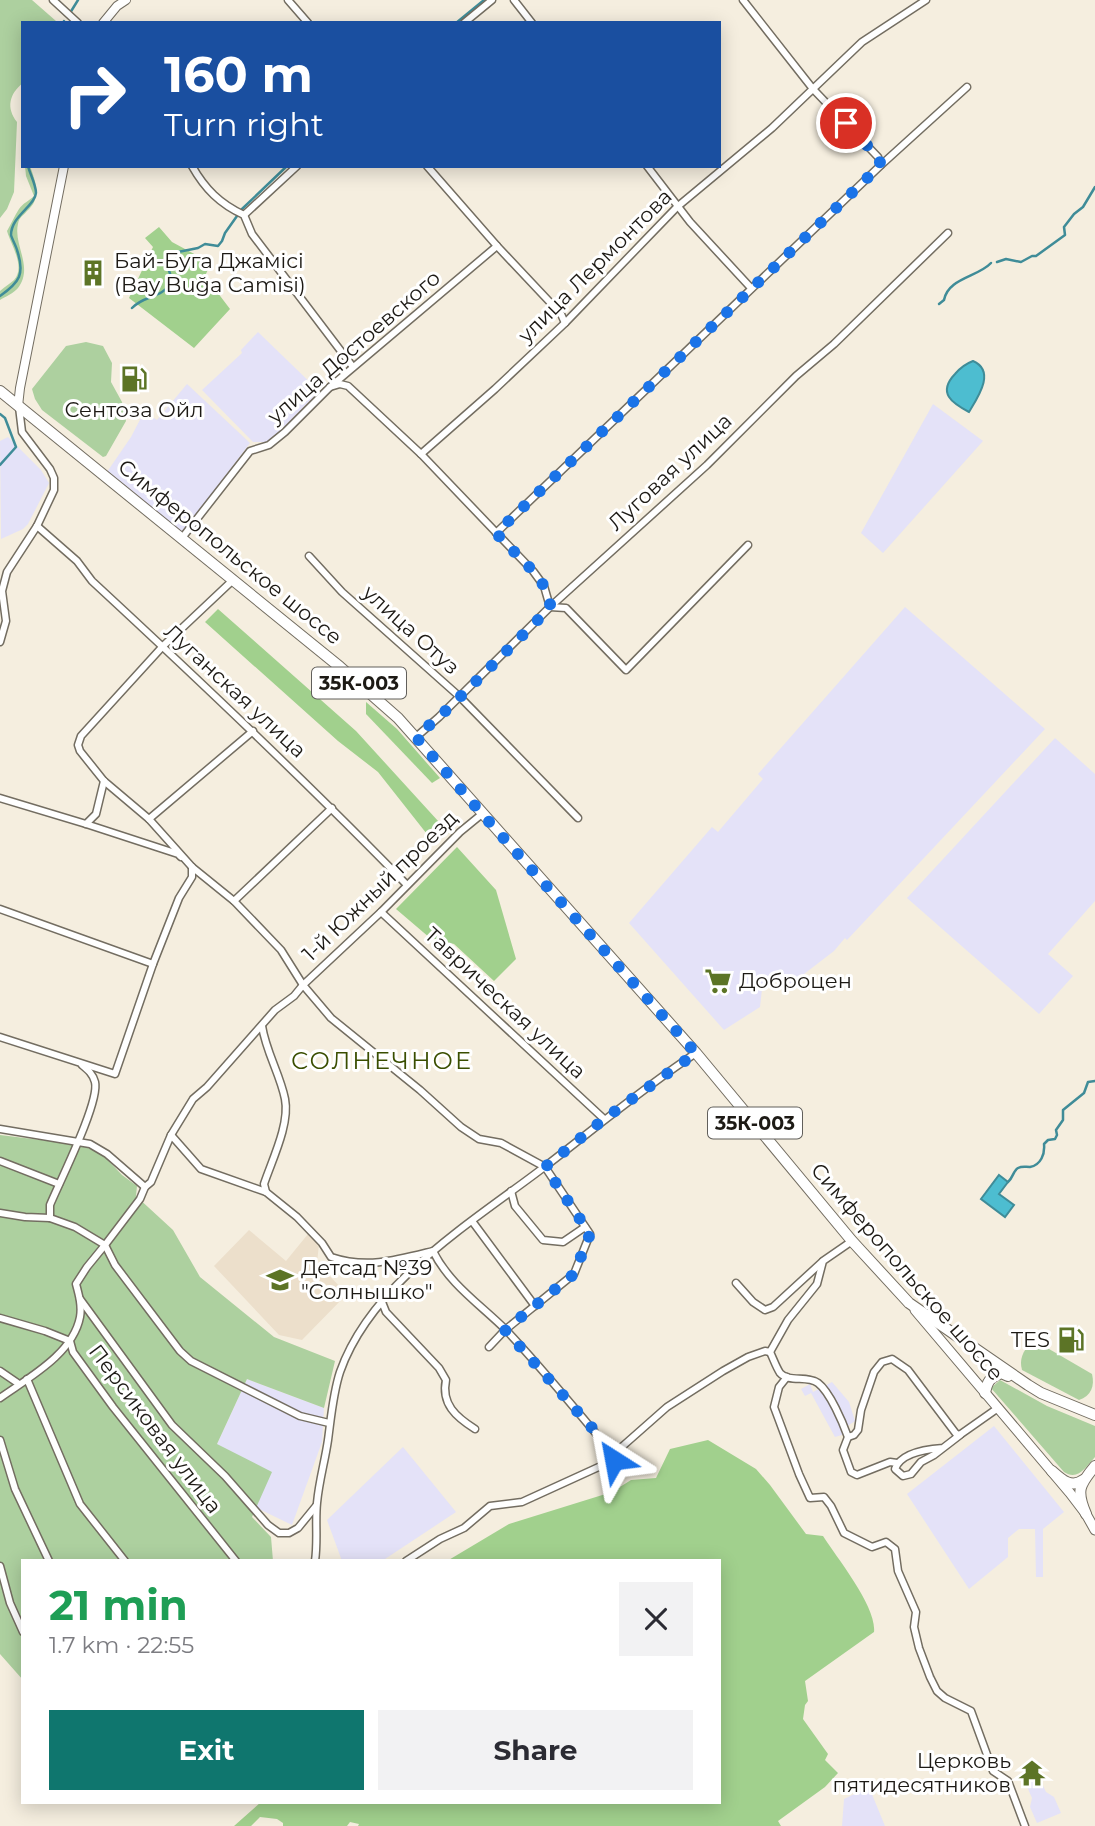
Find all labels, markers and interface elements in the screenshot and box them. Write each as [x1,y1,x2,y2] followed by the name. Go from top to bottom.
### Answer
[164,45,313,104] text: 160 m
[49,49,140,140] icon: right
[816,93,876,153] pin
[827,104,865,142] icon: arrive
[164,105,324,144] text: Turn right
[512,184,677,348] street label: улица Лермонтова
[114,248,306,297] place label: Бай-Буга Джамісі (Bay Buğa Camisi)
[78,258,108,288] building icon: Бай-Буга Джамісі (Bay Buğa Camisi)
[261,265,445,429] street label: улица Достоевского
[119,364,149,394] fuel station icon: Сентоза Ойл
[64,397,204,422] place label: Сентоза Ойл
[603,408,737,535] street label: Луговая улица
[113,454,347,650] street label: Симферопольское шоссе
[357,579,465,680] street label: улица Отуз
[159,619,311,763] street label: Луганская улица
[312,668,406,698] road number: 35К-003
[297,805,462,966] street label: 1-й Южный проезд
[420,922,591,1084] street label: Таврическая улица
[703,966,733,996] supermarket icon: Доброцен
[739,968,852,993] place label: Доброцен
[291,1046,473,1075] district label: СОЛНЕЧНОЕ
[708,1107,802,1138] road number: 35К-003
[806,1158,1009,1386] street label: Симферопольское шоссе
[301,1255,432,1304] place label: Детсад №39 "Солнышко"
[265,1265,295,1295] school or university icon: Детсад №39 "Солнышко"
[1056,1325,1086,1355] fuel station icon: TES
[1011,1327,1050,1352] place label: TES
[84,1339,227,1518] street label: Персиковая улица
[577,1423,651,1497] position arrow
[49,1579,188,1631] text: 21 min
[619,1582,693,1656] button: close
[49,1631,194,1659] text: 1.7 km · 22:55
[49,1710,364,1790] button: Exit
[378,1710,693,1790] button: Share
[832,1748,1011,1797] place label: Церковь пятидесятников
[1017,1758,1047,1788] temple icon: Церковь пятидесятников

